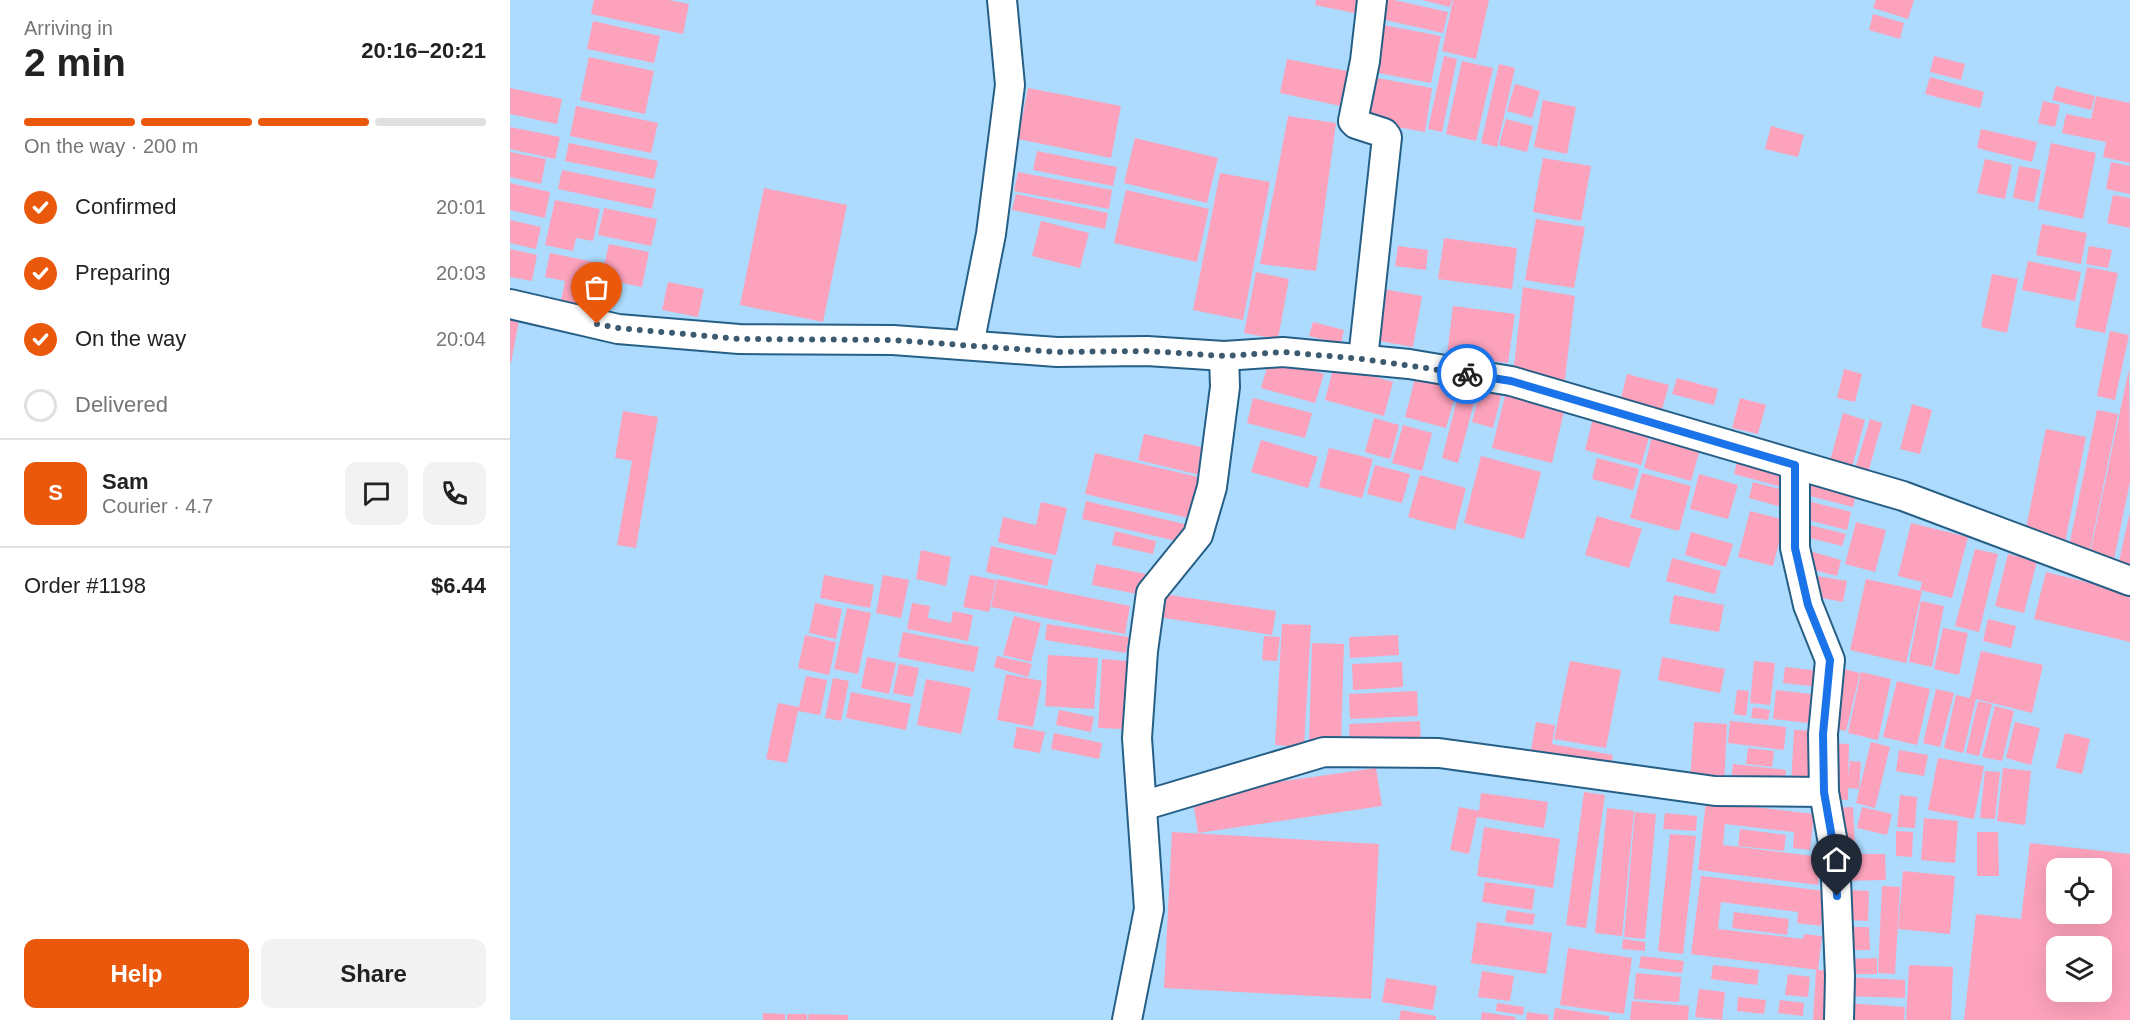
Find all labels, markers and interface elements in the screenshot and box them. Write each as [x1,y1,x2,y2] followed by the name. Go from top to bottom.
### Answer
[24,17,113,39] text: Arriving in
[361,38,486,63] text: 20:16–20:21
[24,41,126,84] text: 2 min
[24,135,199,157] text: On the way · 200 m
[24,191,57,224] icon: check
[75,194,176,219] text: Confirmed
[436,196,486,218] text: 20:01
[24,257,57,290] icon: check
[75,260,170,285] text: Preparing
[436,262,486,284] text: 20:03
[571,262,622,324] pin
[580,271,613,304] icon: bag
[24,323,57,356] icon: check
[75,326,186,351] text: On the way
[436,328,486,350] text: 20:04
[1437,344,1497,404] courier
[1451,358,1484,391] icon: bike
[75,392,168,417] text: Delivered
[345,462,408,525] button: chat
[423,462,486,525] button: phone
[102,469,148,494] text: Sam
[48,480,63,505] text: S
[102,495,213,517] text: Courier · 4.7
[24,573,146,598] text: Order #1198
[431,573,486,598] text: $6.44
[1811,834,1862,896] pin
[1820,843,1853,876] icon: home
[2046,858,2112,1002] map controls
[2046,858,2112,924] button: locate
[2046,936,2112,1002] button: layers
[24,939,249,1008] button: Help
[261,939,486,1008] button: Share

